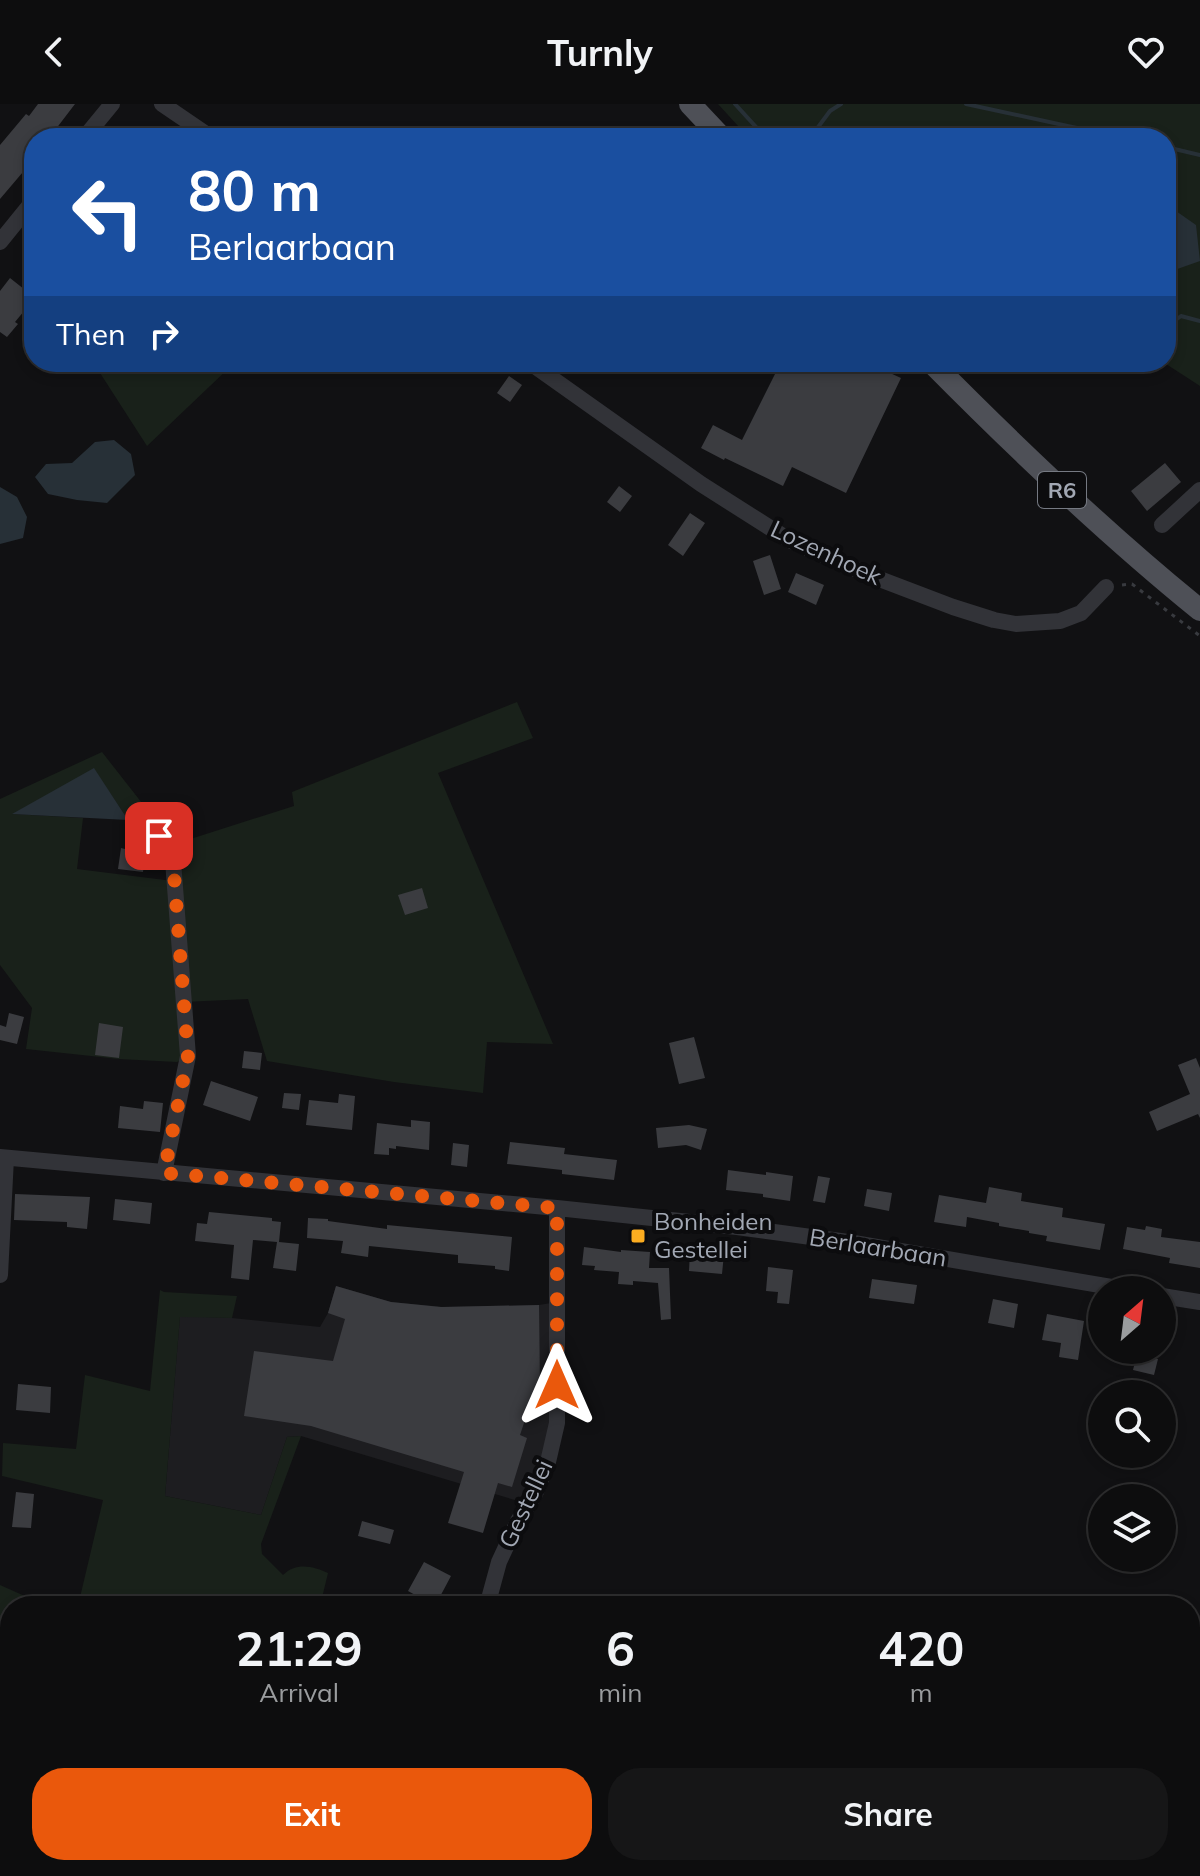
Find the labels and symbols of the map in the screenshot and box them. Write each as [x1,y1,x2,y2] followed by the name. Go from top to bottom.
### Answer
[1038,472,1086,508] road number: R6
[766,513,887,591] street label: Lozenhoek
[125,802,193,870] pin
[654,1206,772,1264] place label: Bonheiden Gestellei
[807,1221,949,1273] street label: Berlaarbaan
[629,1227,647,1245] marker: Bonheiden Gestellei
[1088,1276,1176,1364] north arrow
[515,1343,599,1427] position arrow
[492,1455,559,1552] street label: Gestellei

